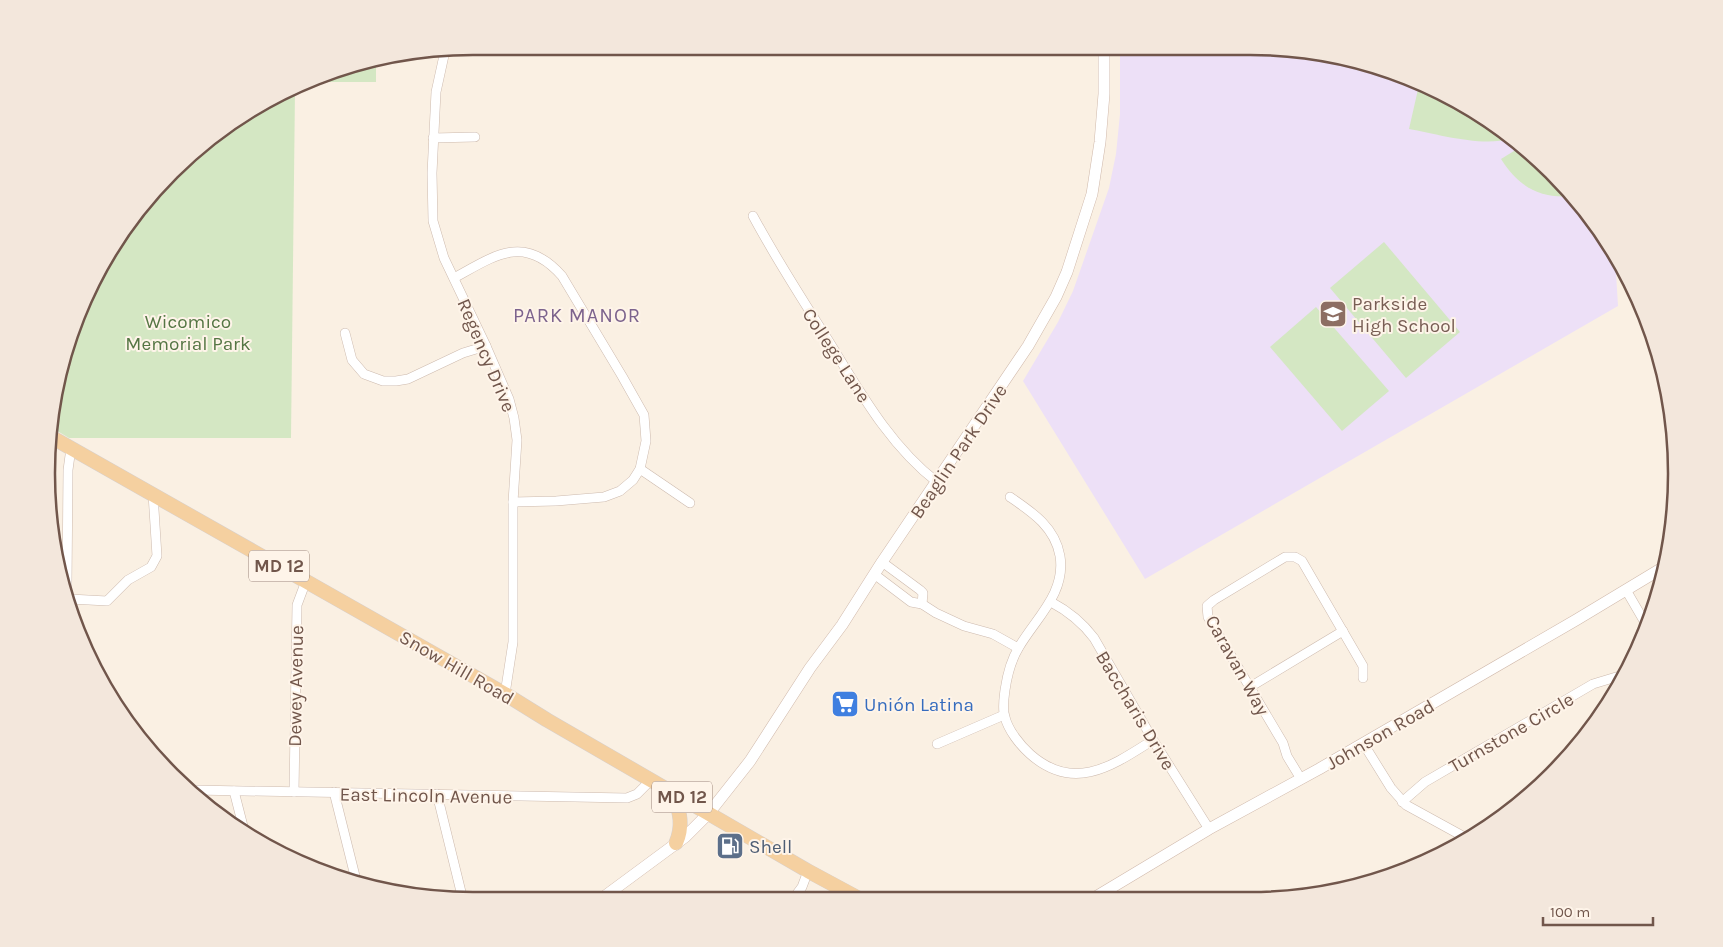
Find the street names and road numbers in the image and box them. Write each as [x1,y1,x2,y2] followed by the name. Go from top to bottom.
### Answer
[452,295,520,415] street label: Regency Drive
[798,304,875,407] street label: College Lane
[906,380,1012,523] street label: Beaglin Park Drive
[249,550,309,582] road number: MD 12
[1201,612,1274,720] street label: Caravan Way
[284,625,308,747] street label: Dewey Avenue
[395,626,518,710] street label: Snow Hill Road
[1091,647,1179,774] street label: Baccharis Drive
[1445,688,1578,777] street label: Turnstone Circle
[1323,695,1438,775] street label: Johnson Road
[652,782,712,812] road number: MD 12
[339,783,513,809] street label: East Lincoln Avenue

